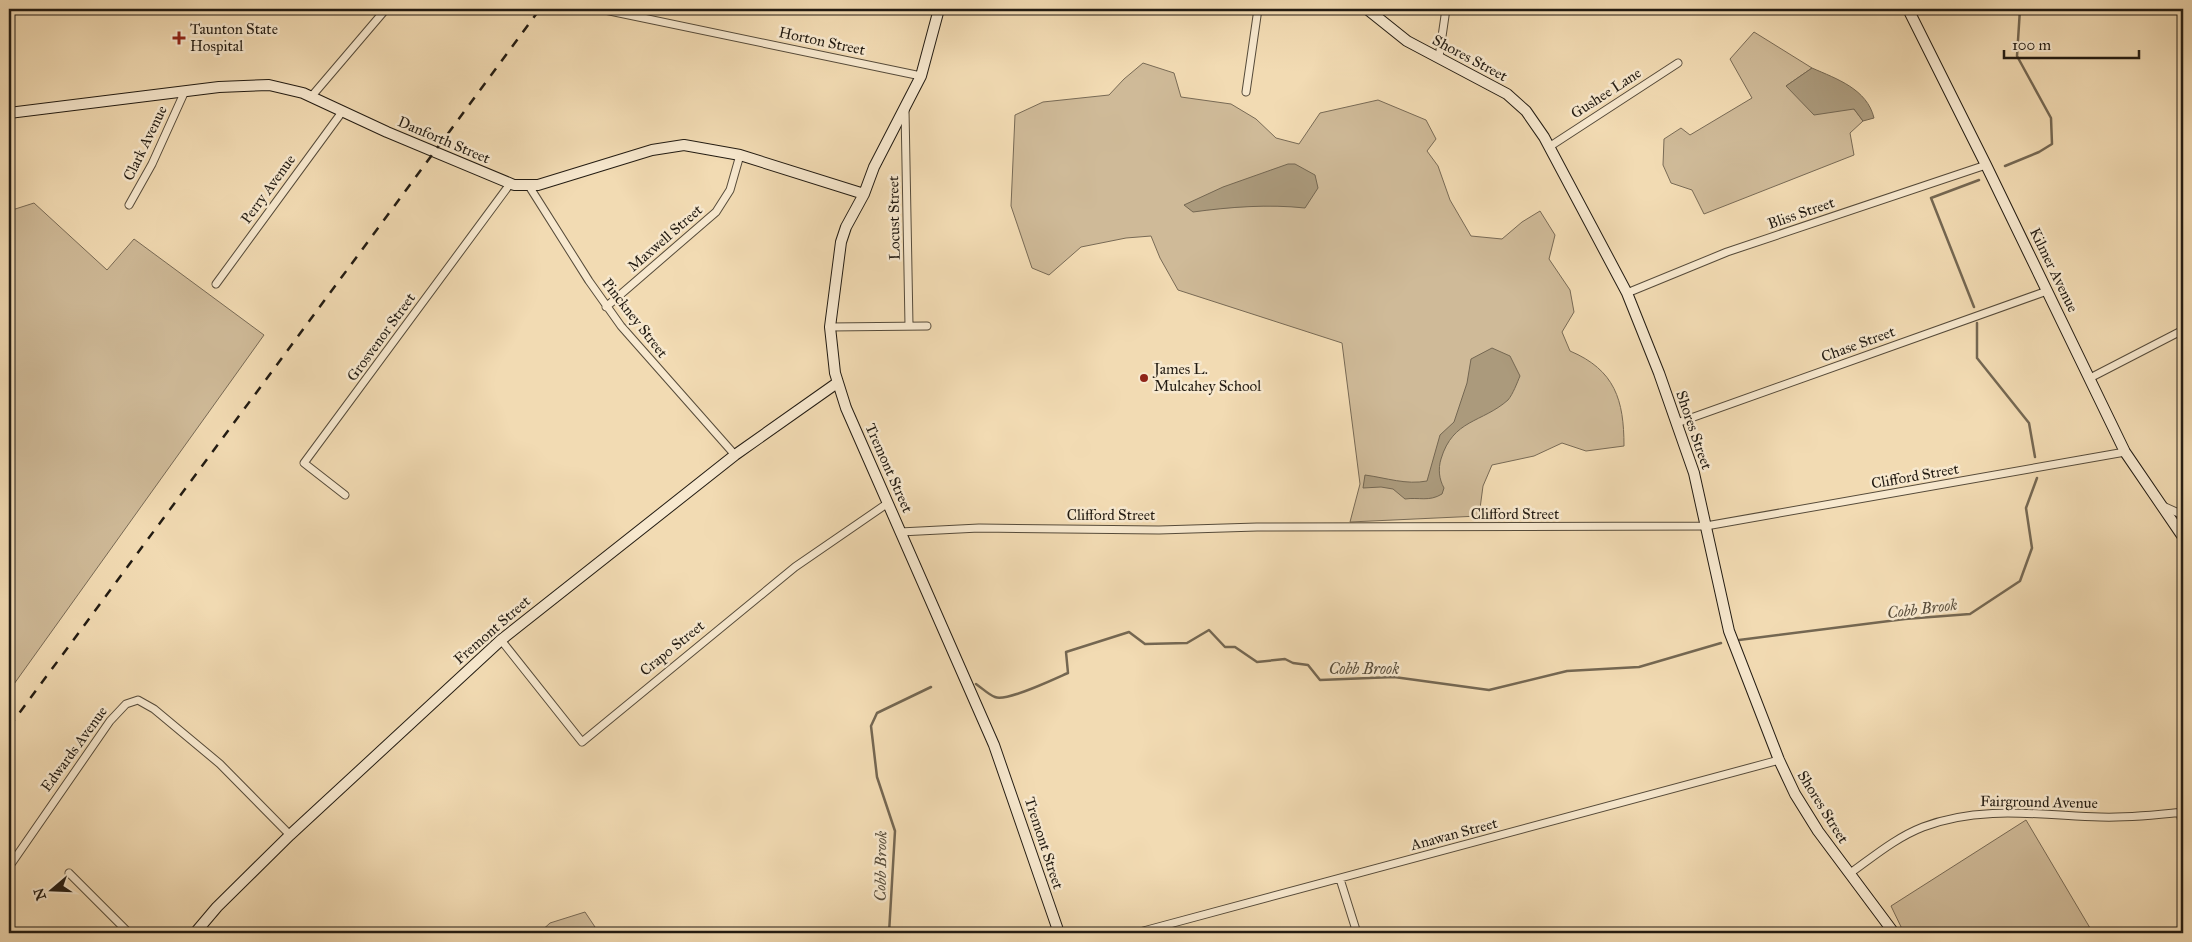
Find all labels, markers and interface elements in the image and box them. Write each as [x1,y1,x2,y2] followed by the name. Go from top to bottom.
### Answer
[190,20,278,55] place label: Taunton State Hospital
[777,23,867,59] street label: Horton Street
[2004,28,2140,60] scale bar
[172,31,186,45] marker: Taunton State Hospital
[1429,31,1511,86] street label: Shores Street
[2012,36,2052,54] text: 100 m
[1567,64,1645,122] street label: Gushee Lane
[119,102,171,184] street label: Clark Avenue
[395,112,494,168] street label: Danforth Street
[237,151,299,227] street label: Perry Avenue
[884,175,904,260] street label: Locust Street
[1765,193,1837,233] street label: Bliss Street
[624,200,707,275] street label: Maxwell Street
[2026,225,2082,315] street label: Kilmer Avenue
[598,275,672,362] street label: Pinckney Street
[343,289,419,385] street label: Grosvenor Street
[1819,322,1898,366] street label: Chase Street
[1152,360,1262,395] place label: James L. Mulcahey School
[1138,372,1150,384] marker: James L. Mulcahey School
[1672,388,1716,472] street label: Shores Street
[861,421,917,516] street label: Tremont Street
[1870,459,1961,493] street label: Clifford Street
[1471,505,1560,523] street label: Clifford Street
[1067,506,1156,524] street label: Clifford Street
[450,591,534,668] street label: Fremont Street
[1886,595,1958,622] water label: Cobb Brook
[636,616,708,679] street label: Crapo Street
[1329,659,1399,678] water label: Cobb Brook
[37,703,111,795] street label: Edwards Avenue
[1794,767,1853,847] street label: Shores Street
[1980,792,2098,812] street label: Fairground Avenue
[1021,795,1068,892] street label: Tremont Street
[1408,814,1500,854] street label: Anawan Street
[870,831,891,901] water label: Cobb Brook
[28,864,78,914] north arrow
[30,886,50,902] text: N

